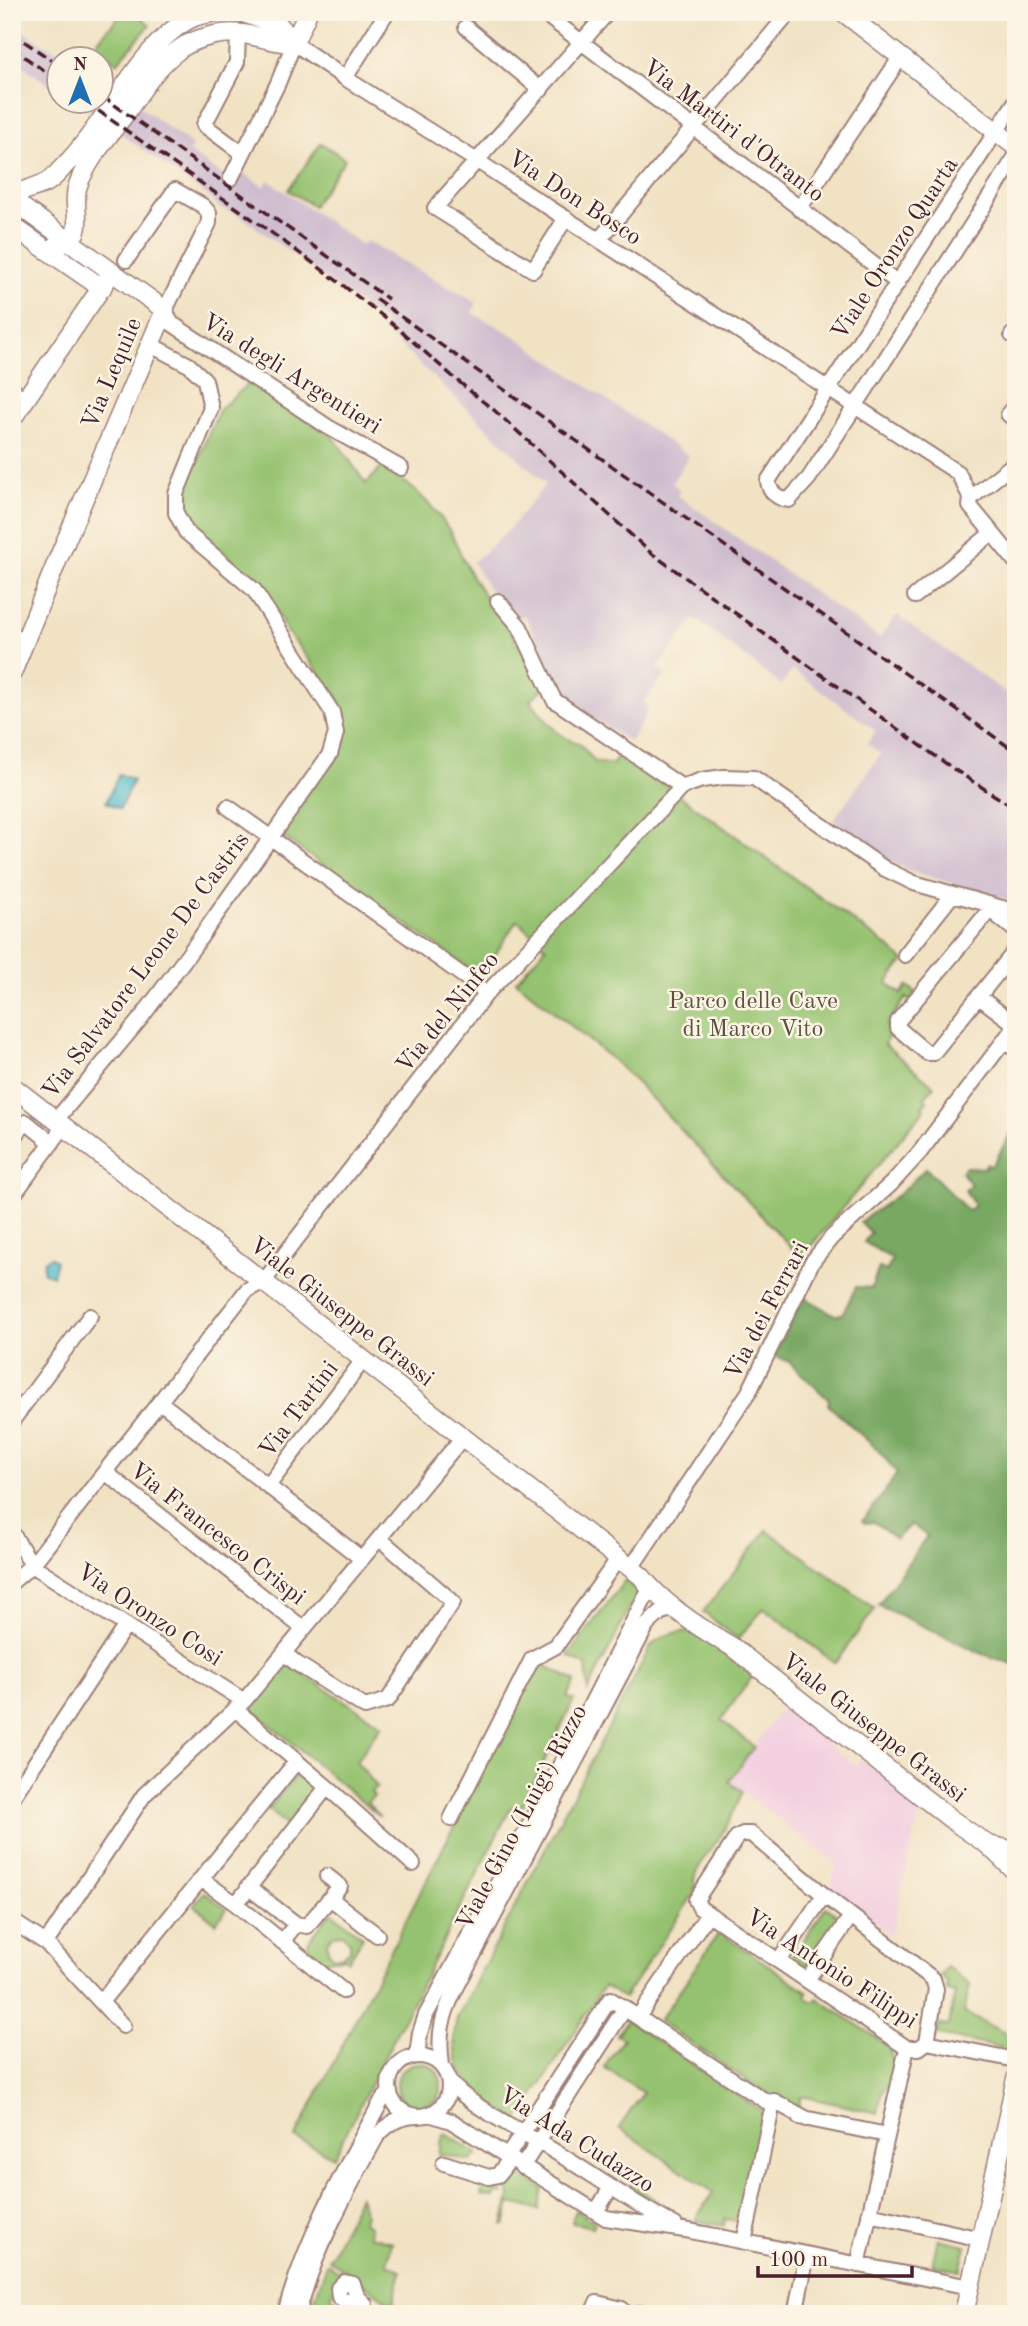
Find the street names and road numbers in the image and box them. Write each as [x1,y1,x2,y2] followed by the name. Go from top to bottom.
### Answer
[637,56,828,208] street label: Via Martiri d'Otranto
[503,147,645,251] street label: Via Don Bosco
[828,153,964,345] street label: Viale Oronzo Quarta
[197,310,385,439] street label: Via degli Argentieri
[79,315,147,433] street label: Via Lequile
[39,828,255,1104] street label: Via Salvatore Leone De Castris
[393,948,504,1078] street label: Via del Ninfeo
[244,1233,438,1392] street label: Viale Giuseppe Grassi
[721,1238,814,1384] street label: Via dei Ferrari
[256,1357,344,1463] street label: Via Tartini
[124,1459,309,1611] street label: Via Francesco Crispi
[72,1560,226,1672] street label: Via Oronzo Cosi
[776,1649,970,1808] street label: Viale Giuseppe Grassi
[453,1701,592,1935] street label: Viale Gino (Luigi) Rizzo
[741,1905,921,2034] street label: Via Antonio Filippi
[494,2083,658,2198] street label: Via Ada Cudazzo

